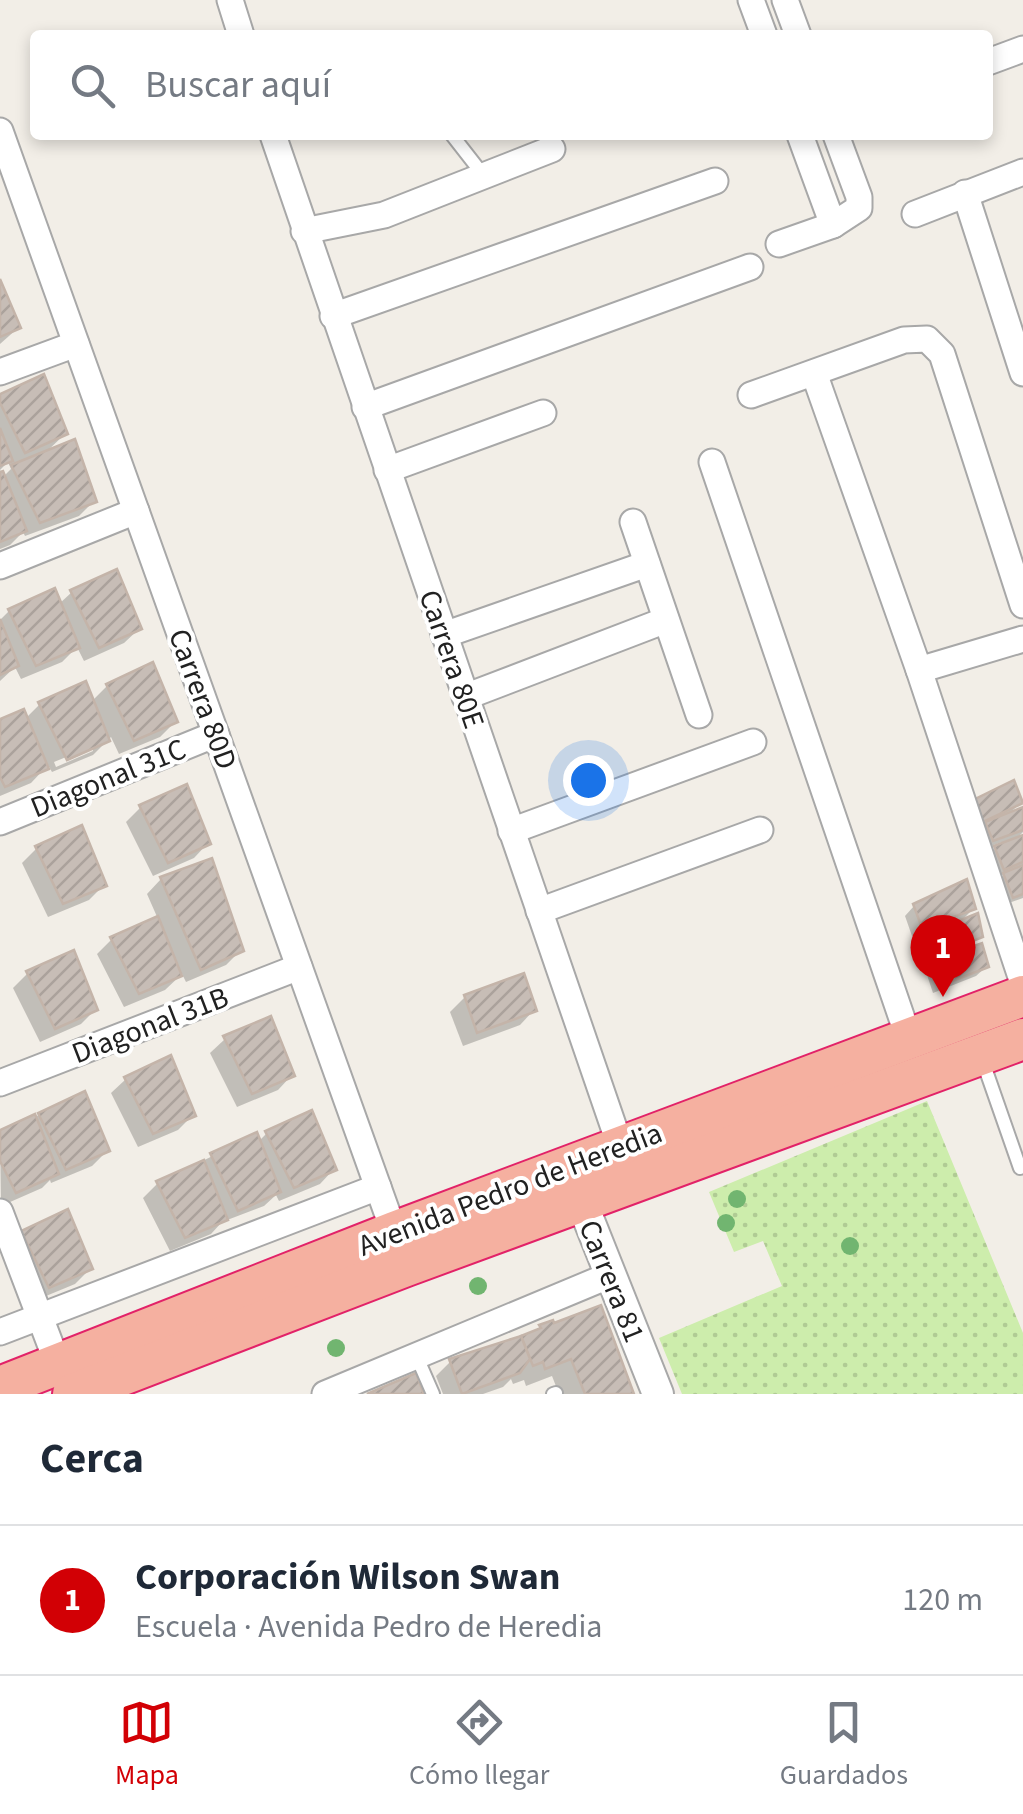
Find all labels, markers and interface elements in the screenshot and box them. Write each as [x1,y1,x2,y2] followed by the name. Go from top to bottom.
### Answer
[30,30,993,140] search box
[65,58,120,113] icon: search
[145,58,331,112] text: Buscar aquí
[408,584,495,734] street label: Carrera 80E
[157,623,248,775] street label: Carrera 80D
[24,728,192,829] street label: Diagonal 31C
[563,755,614,806] your location
[910,914,976,997] pin: 1
[66,976,235,1075] street label: Diagonal 31B
[352,1112,669,1267] street label: Avenida Pedro de Heredia
[568,1214,656,1349] street label: Carrera 81
[40,1429,144,1489] text: Cerca
[135,1550,560,1604] text: Corporación Wilson Swan
[64,1577,81,1623] text: 1
[902,1577,983,1623] text: 120 m
[135,1604,602,1650] text: Escuela · Avenida Pedro de Heredia
[115,1695,179,1795] tab: Mapa
[409,1695,550,1795] tab: Cómo llegar
[780,1695,908,1795] tab: Guardados

